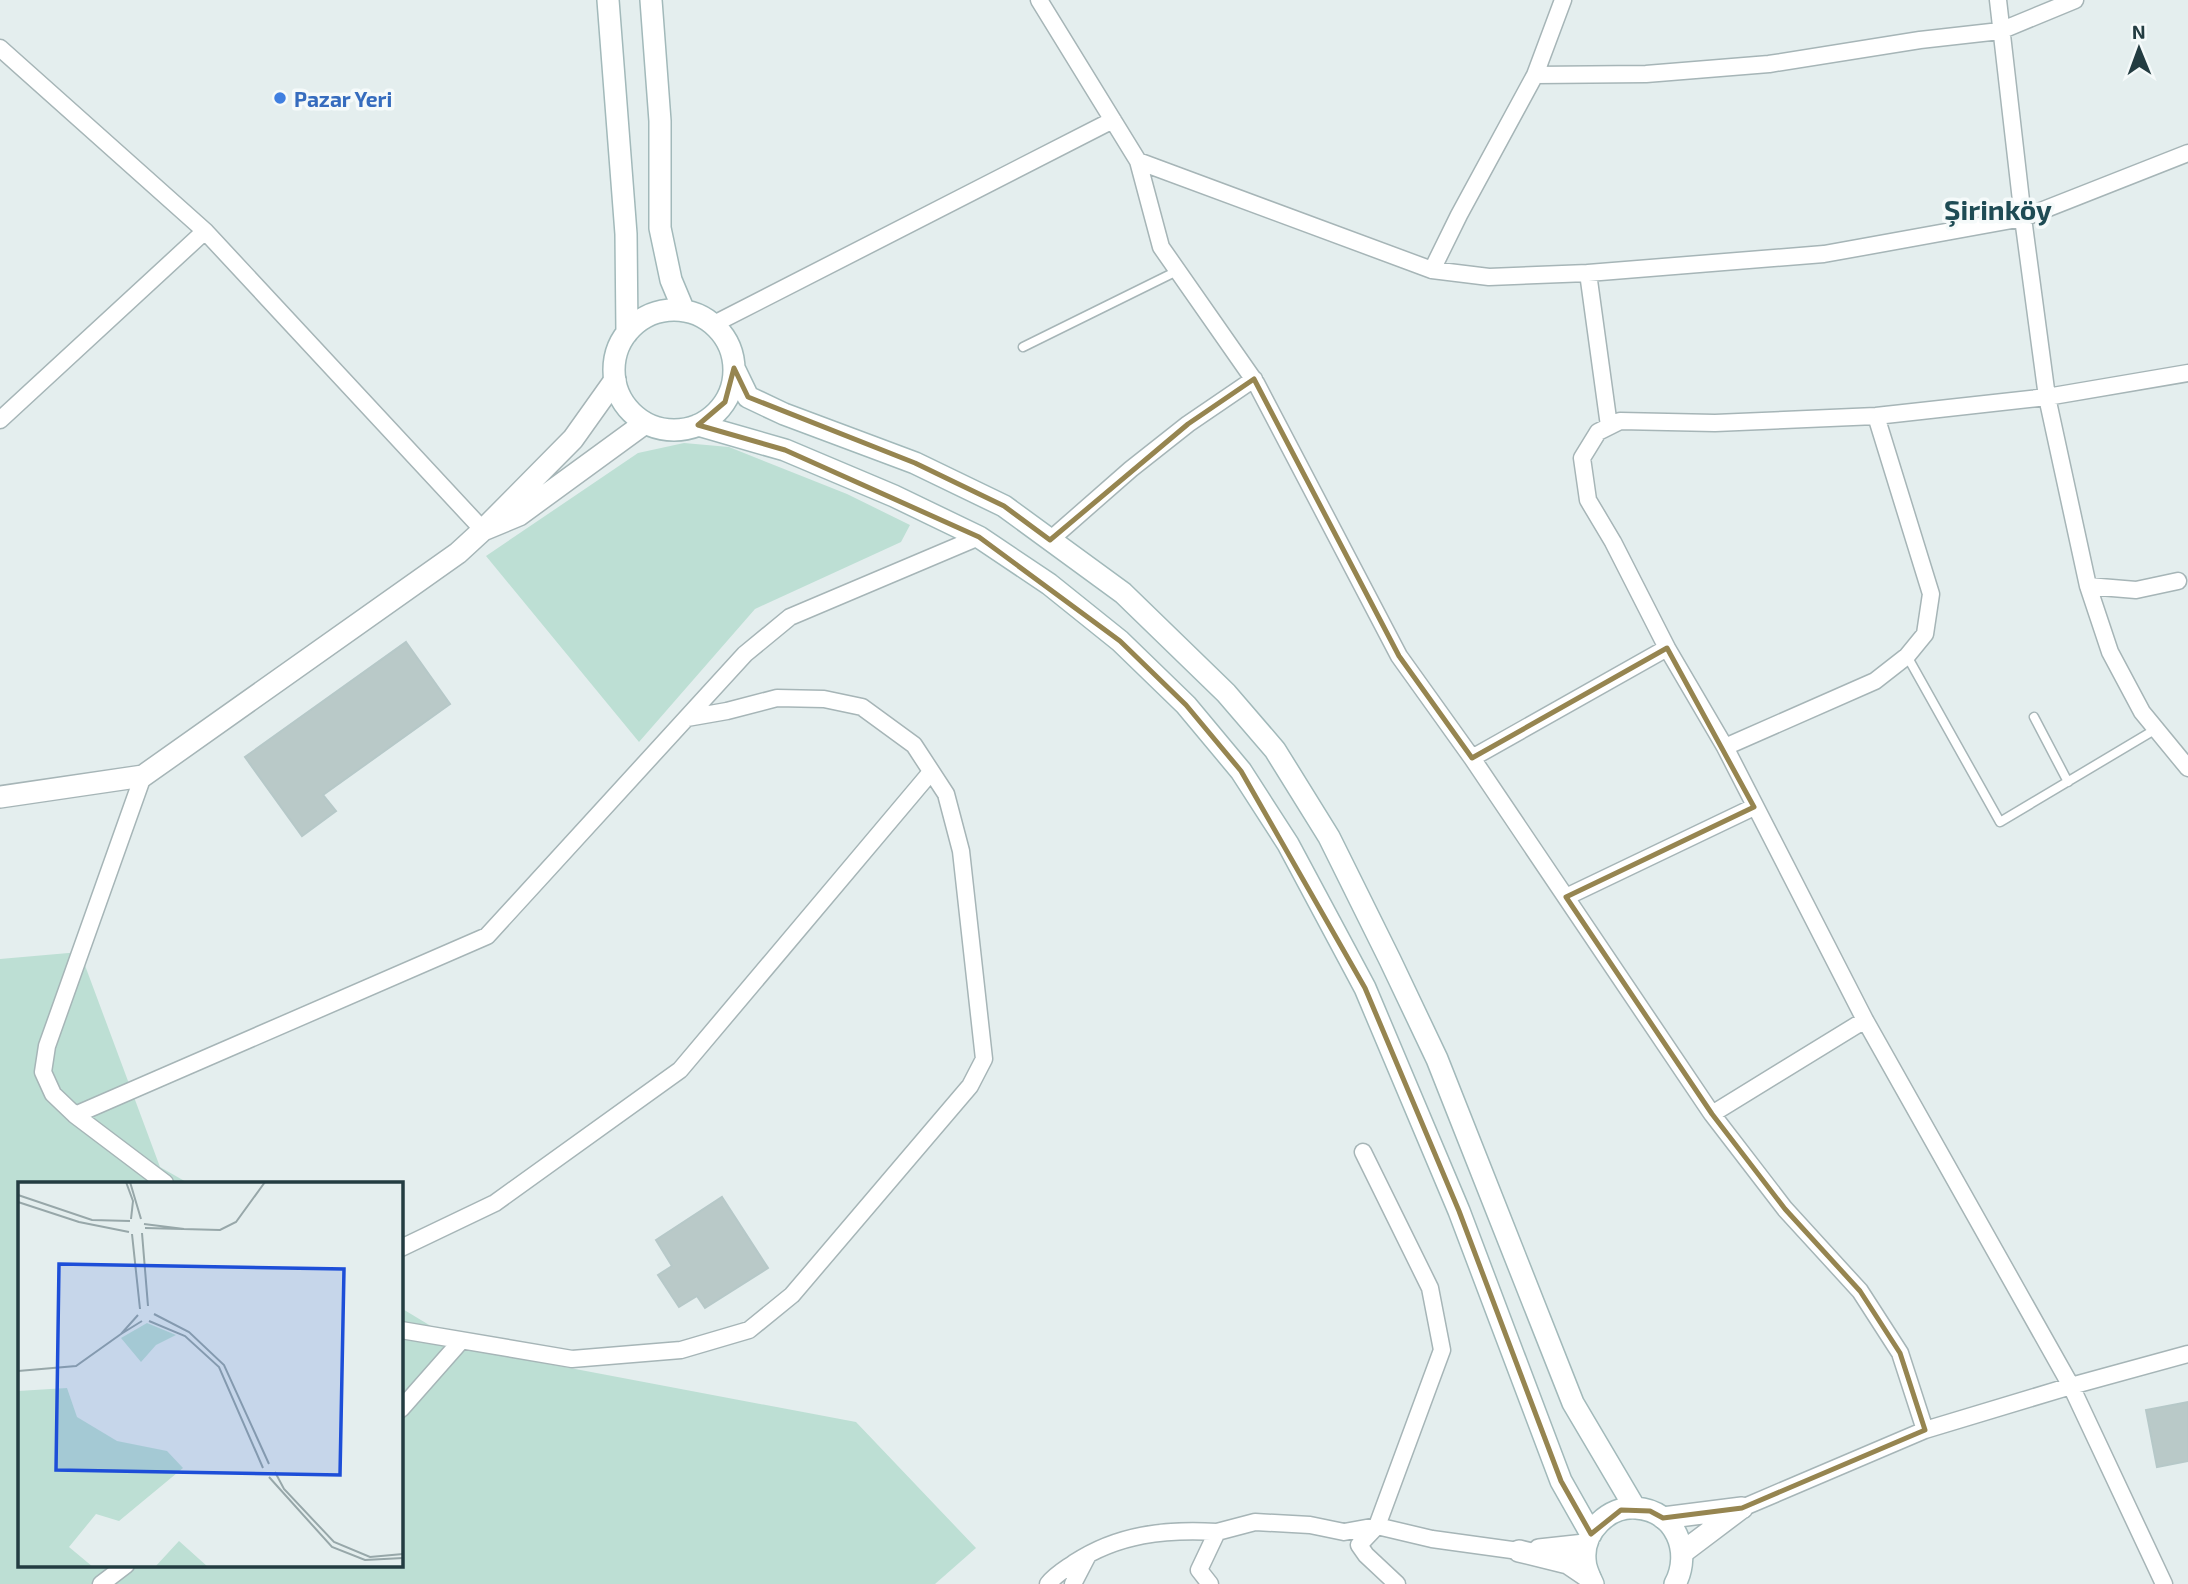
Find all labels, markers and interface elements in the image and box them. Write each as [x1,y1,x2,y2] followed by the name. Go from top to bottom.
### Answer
[2104,14,2174,84] north arrow
[2132,20,2146,43] text: N
[294,86,392,111] place label: Pazar Yeri
[272,90,288,106] marker: Pazar Yeri
[1944,192,2052,227] district label: Şirinköy
[18,1182,402,1566] inset map

